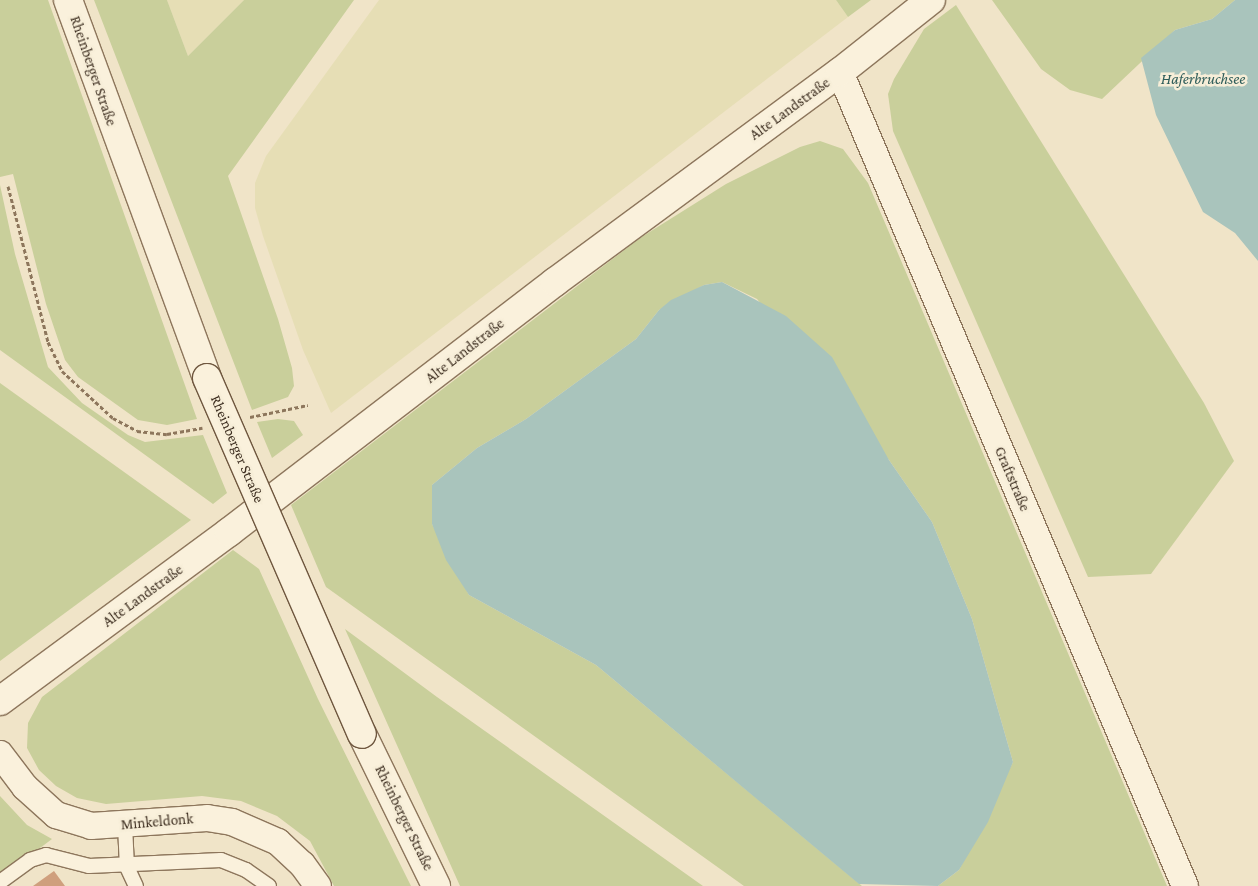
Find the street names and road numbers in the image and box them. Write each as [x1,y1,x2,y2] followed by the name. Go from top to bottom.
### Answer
[66,14,120,128] street label: Rheinberger Straße
[746,74,834,144] street label: Alte Landstraße
[422,315,508,387] street label: Alte Landstraße
[206,392,268,506] street label: Rheinberger Straße
[990,444,1034,514] street label: Graftstraße
[99,561,187,631] street label: Alte Landstraße
[371,762,437,874] street label: Rheinberger Straße
[120,810,194,834] street label: Minkeldonk

